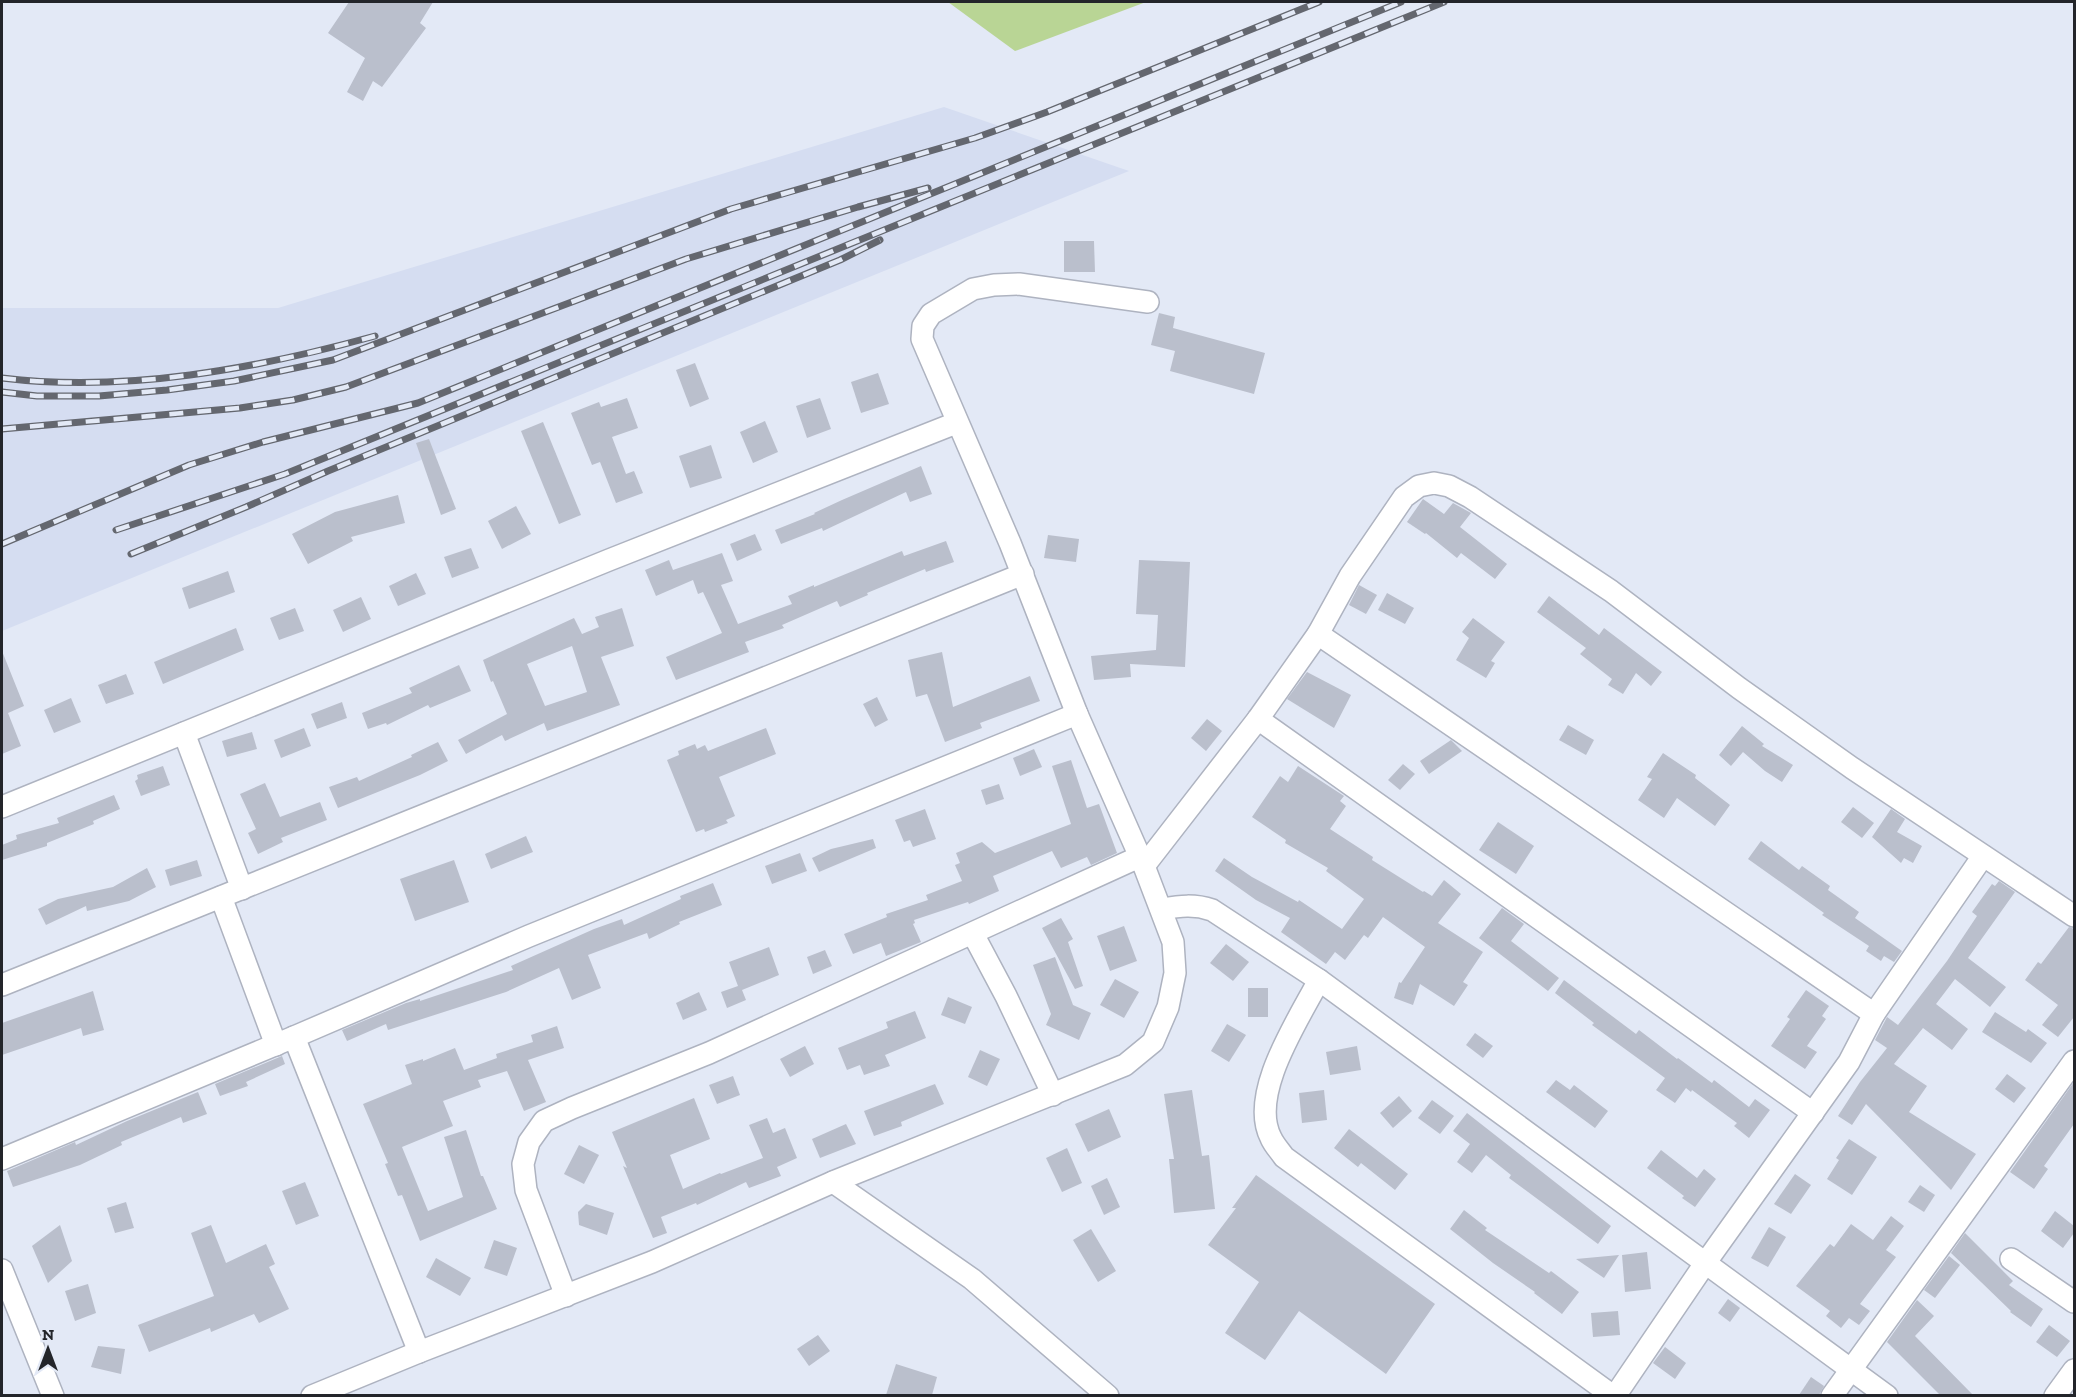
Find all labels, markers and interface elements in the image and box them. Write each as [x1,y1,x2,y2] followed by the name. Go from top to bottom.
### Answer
[18,1319,78,1379] north arrow
[42,1325,54,1344] text: N

